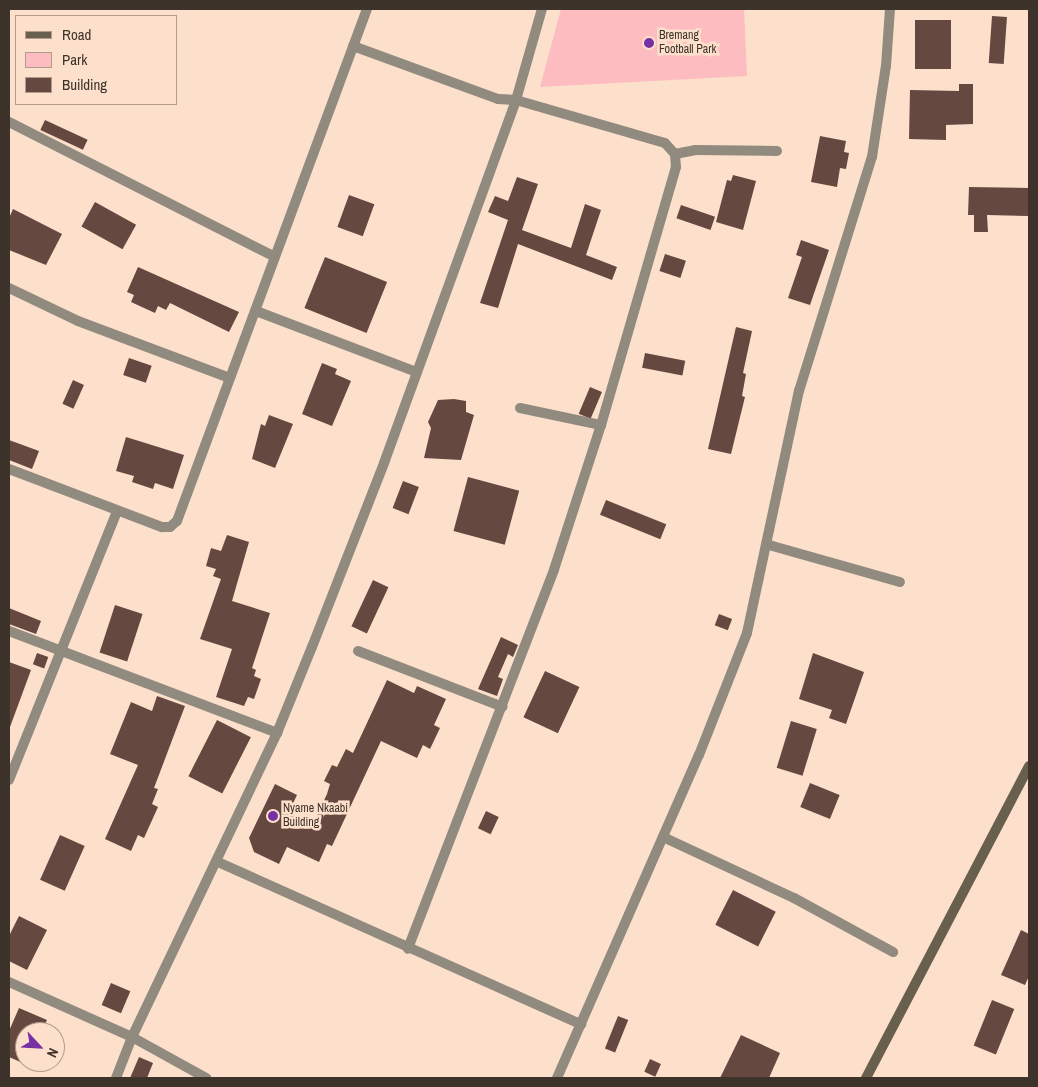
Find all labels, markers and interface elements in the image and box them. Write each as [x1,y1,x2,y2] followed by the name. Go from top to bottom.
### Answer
[15,15,178,105] legend
[62,24,91,45] text: Road
[659,29,716,57] place label: Bremang Football Park
[643,37,655,49] marker: Bremang Football Park
[62,49,87,70] text: Park
[62,74,107,95] text: Building
[283,802,348,830] place label: Nyame Nkaabi Building
[267,810,279,822] marker: Nyame Nkaabi Building
[15,1022,65,1072] north arrow
[43,1045,63,1060] text: N

